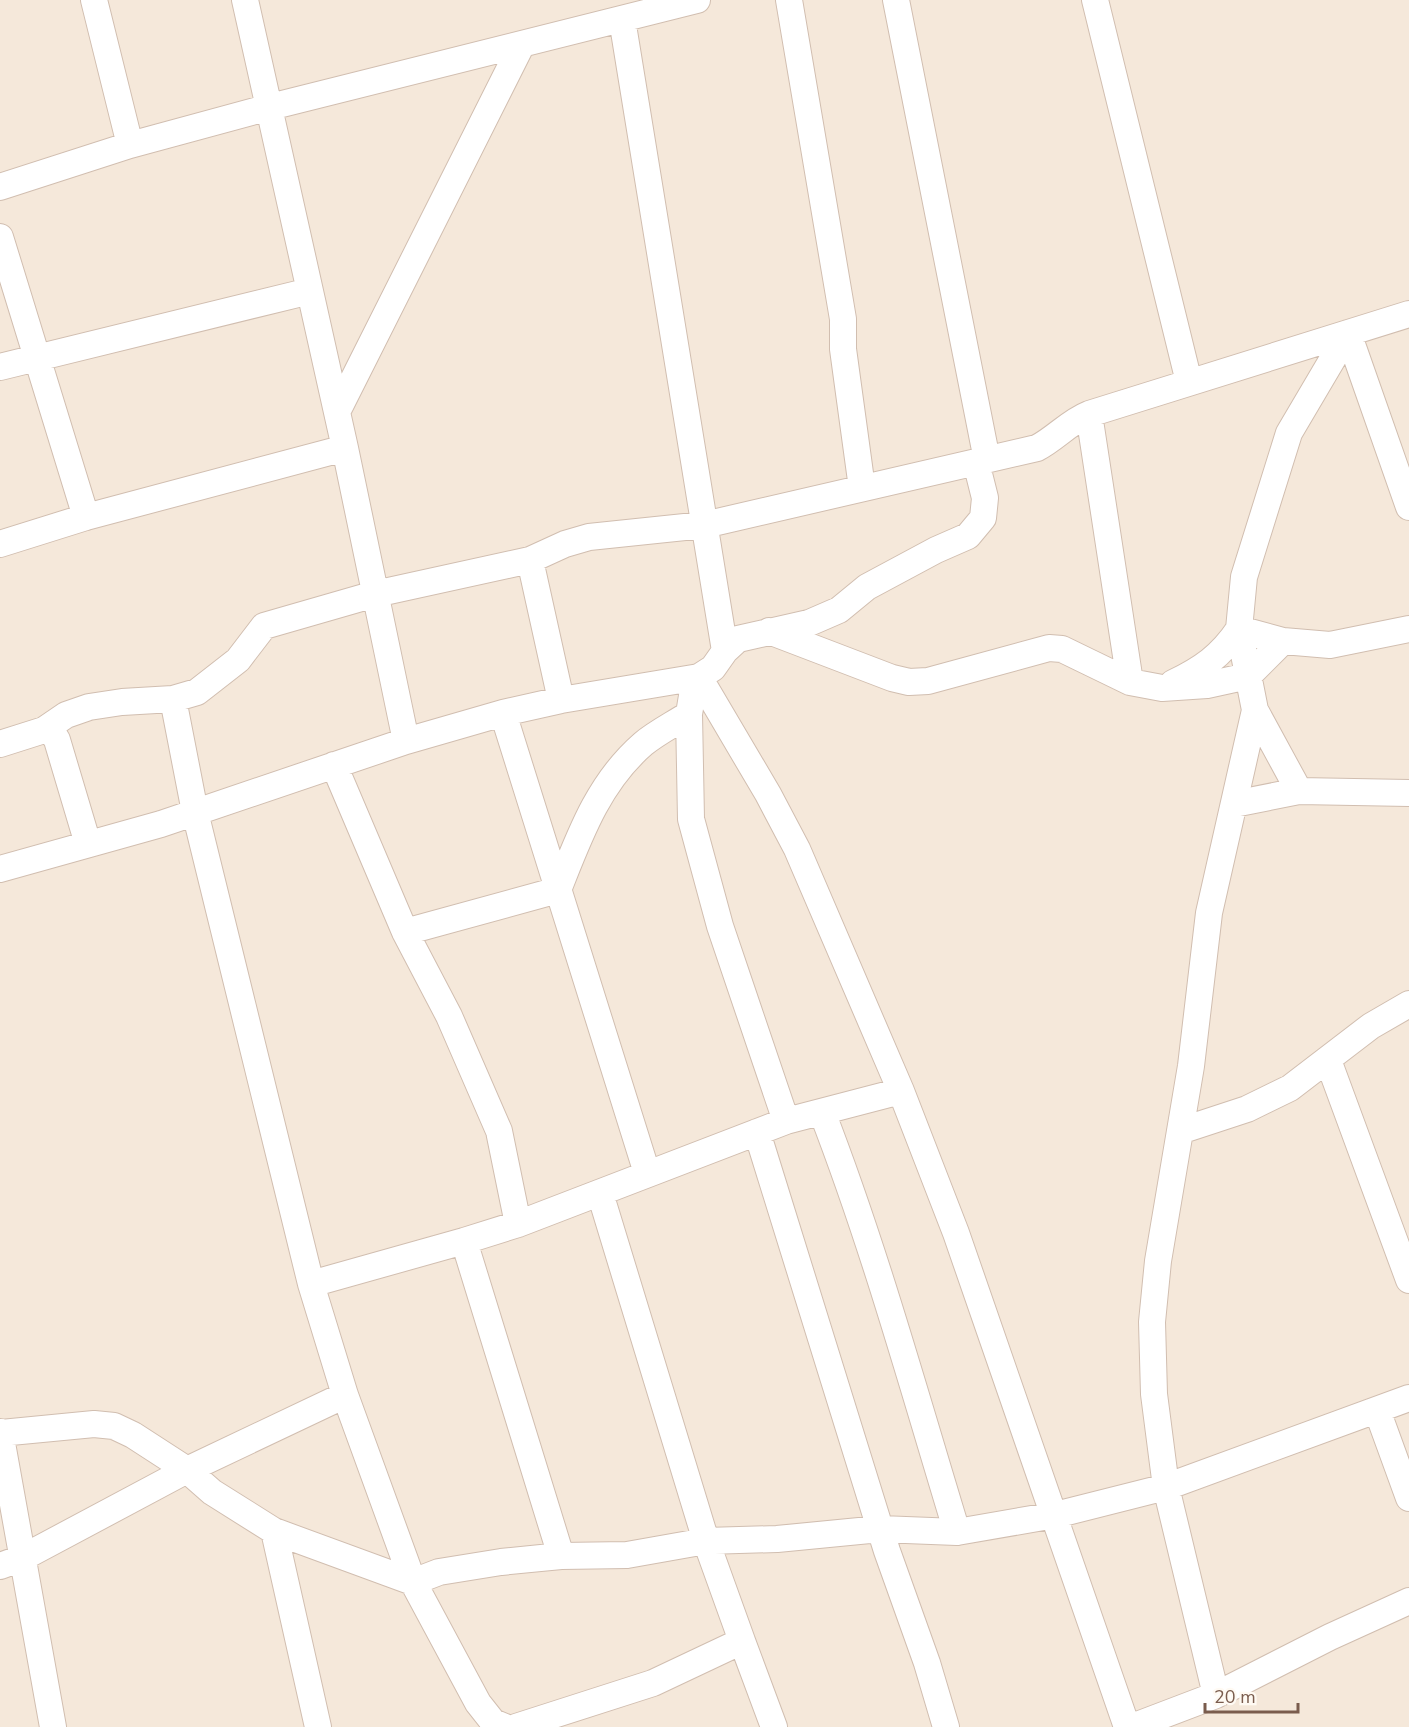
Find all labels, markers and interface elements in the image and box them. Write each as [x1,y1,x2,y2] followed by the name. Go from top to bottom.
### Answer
[1205,1676,1298,1714] scale bar
[1214,1685,1256,1709] text: 20 m

